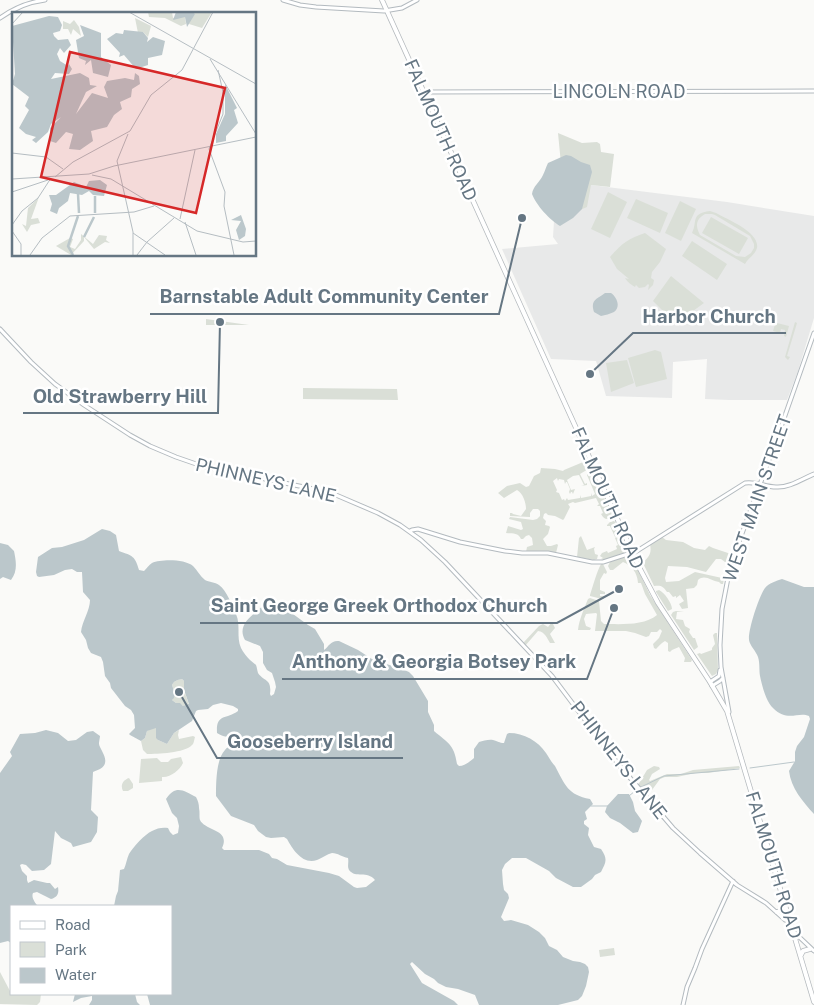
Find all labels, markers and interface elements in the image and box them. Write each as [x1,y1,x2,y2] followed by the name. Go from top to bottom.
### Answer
[12,12,256,256] inset map
[400,56,482,204] street label: FALMOUTH ROAD
[553,81,685,102] street label: LINCOLN ROAD
[150,280,499,314] callout: Barnstable Adult Community Center
[160,285,489,307] text: Barnstable Adult Community Center
[633,299,786,333] callout: Harbor Church
[642,305,776,327] text: Harbor Church
[23,379,218,413] callout: Old Strawberry Hill
[33,385,207,407] text: Old Strawberry Hill
[719,412,796,584] street label: WEST MAIN STREET
[567,424,649,572] street label: FALMOUTH ROAD
[194,454,338,506] street label: PHINNEYS LANE
[200,589,557,623] callout: Saint George Greek Orthodox Church
[210,594,548,616] text: Saint George Greek Orthodox Church
[282,645,587,679] callout: Anthony & Georgia Botsey Park
[292,650,576,672] text: Anthony & Georgia Botsey Park
[566,697,672,823] street label: PHINNEYS LANE
[217,724,403,758] callout: Gooseberry Island
[227,730,393,752] text: Gooseberry Island
[742,789,806,941] street label: FALMOUTH ROAD
[10,905,172,995] legend
[55,916,91,933] text: Road
[55,941,87,958] text: Park
[55,966,97,983] text: Water

